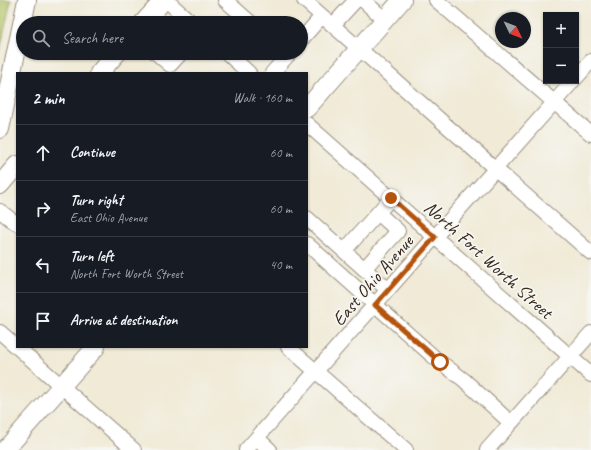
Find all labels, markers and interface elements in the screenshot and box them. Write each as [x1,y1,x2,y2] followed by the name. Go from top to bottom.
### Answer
[495,12,531,48] north arrow
[543,12,579,84] map controls
[543,12,579,48] button: +
[16,16,308,60] search box
[30,27,52,49] icon: search
[62,29,123,48] text: Search here
[543,48,579,84] button: −
[32,88,65,109] text: 2 min
[233,90,292,106] text: Walk · 160 m
[32,142,54,164] icon: ahead
[70,143,115,162] text: Continue
[270,145,292,161] text: 60 m
[382,189,400,207] route end
[70,191,123,210] text: Turn right
[419,196,559,325] street label: North Fort Worth Street
[32,198,54,220] icon: right
[270,201,292,217] text: 60 m
[70,210,147,226] text: East Ohio Avenue
[327,229,420,331] street label: East Ohio Avenue
[70,247,113,266] text: Turn left
[32,254,54,276] icon: left
[270,257,292,273] text: 40 m
[70,266,183,282] text: North Fort Worth Street
[32,310,54,332] icon: arrive
[70,311,177,330] text: Arrive at destination
[431,353,449,371] route start

